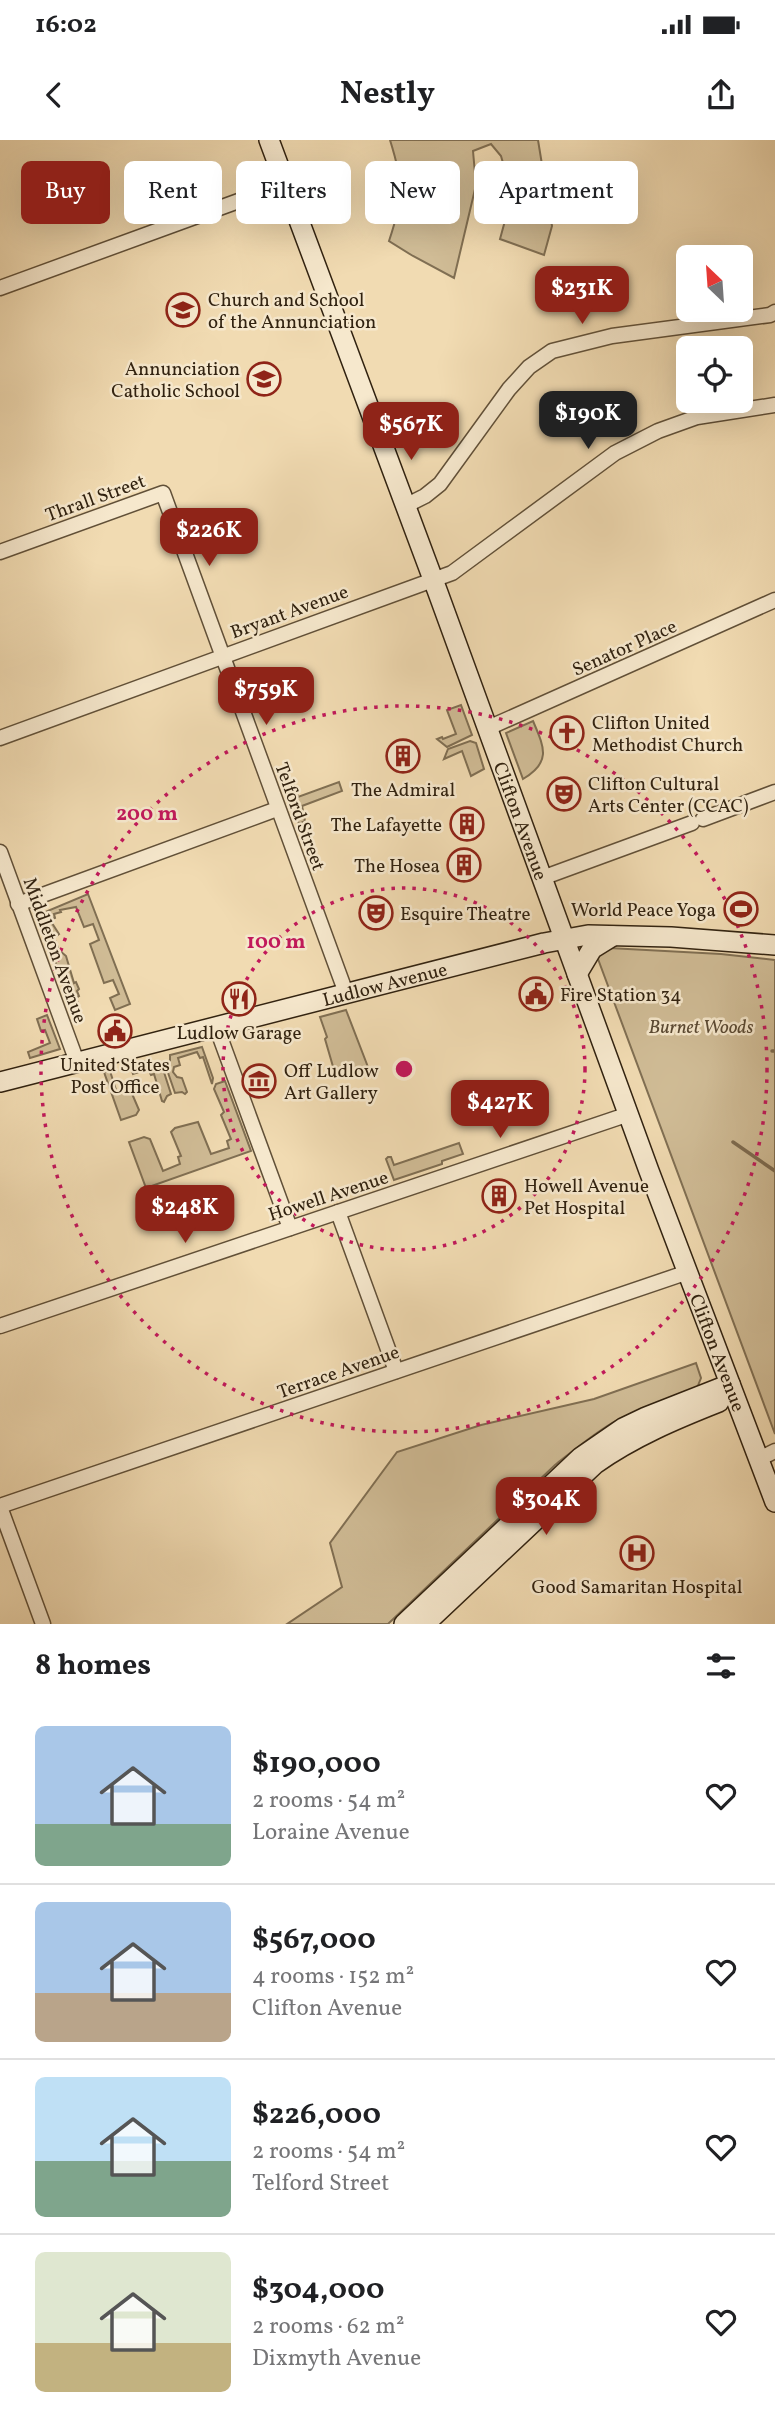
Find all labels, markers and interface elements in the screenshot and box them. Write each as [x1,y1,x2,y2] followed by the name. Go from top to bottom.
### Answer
[35,7,97,43] text: 16:02
[340,73,435,117] text: Nestly
[35,76,73,114] icon: back
[702,76,740,114] icon: share
[21,161,110,224] chip: Buy
[124,161,222,224] chip: Rent
[236,161,351,224] chip: Filters
[365,161,460,224] chip: New
[474,161,638,224] chip: Apartment
[676,245,752,322] north arrow
[676,245,753,413] map controls
[533,267,631,326] pin: $231K
[551,273,613,305] text: $231K
[208,288,376,336] place label: Church and School of the Annunciation
[164,291,202,329] school or university icon: Church and School of the Annunciation
[676,336,753,413] button: locate
[111,357,240,405] place label: Annunciation Catholic School
[245,360,283,398] school or university icon: Annunciation Catholic School
[539,392,637,451] pin: $190K
[555,398,621,430] text: $190K
[362,402,460,462] pin: $567K
[379,409,443,441] text: $567K
[42,469,150,529] street label: Thrall Street
[160,508,258,568] pin: $226K
[176,515,242,547] text: $226K
[227,580,352,646] street label: Bryant Avenue
[568,614,681,683] street label: Senator Place
[217,668,315,727] pin: $759K
[234,674,298,706] text: $759K
[592,711,743,759] place label: Clifton United Methodist Church
[548,714,586,752] church icon: Clifton United Methodist Church
[384,737,422,775] building icon: The Admiral
[268,759,331,875] street label: Telford Street
[486,759,553,884] street label: Clifton Avenue
[588,772,748,820] place label: Clifton Cultural Arts Center (CCAC)
[545,775,583,813] theatre icon: Clifton Cultural Arts Center (CCAC)
[351,778,455,804] place label: The Admiral
[116,800,178,829] text: 200 m
[448,805,486,843] building icon: The Lafayette
[331,813,442,839] place label: The Lafayette
[445,846,483,884] building icon: The Hosea
[354,854,440,880] place label: The Hosea
[16,874,93,1027] street label: Middleton Avenue
[722,890,760,928] sports icon: World Peace Yoga
[357,894,395,932] theatre icon: Esquire Theatre
[571,898,716,924] place label: World Peace Yoga
[400,902,530,928] place label: Esquire Theatre
[246,928,306,957] text: 100 m
[320,957,450,1014] street label: Ludlow Avenue
[517,975,555,1013] public building icon: Fire Station 34
[220,980,258,1018] restaurant icon: Ludlow Garage
[560,983,682,1009] place label: Fire Station 34
[96,1012,134,1050] public building icon: United States Post Office
[649,1015,754,1041] park label: Burnet Woods
[176,1021,302,1047] place label: Ludlow Garage
[60,1053,170,1101] place label: United States Post Office
[392,1057,416,1081] centre of rings
[284,1059,379,1107] place label: Off Ludlow Art Gallery
[240,1062,278,1100] museum icon: Off Ludlow Art Gallery
[451,1080,549,1140] pin: $427K
[467,1087,533,1119] text: $427K
[265,1165,392,1229] street label: Howell Avenue
[524,1174,649,1222] place label: Howell Avenue Pet Hospital
[480,1177,518,1215] building icon: Howell Avenue Pet Hospital
[136,1186,234,1245] pin: $248K
[151,1192,219,1224] text: $248K
[682,1291,750,1416] street label: Clifton Avenue
[274,1340,403,1406] street label: Terrace Avenue
[497,1478,595,1537] pin: $304K
[512,1484,580,1516] text: $304K
[618,1534,656,1572] hospital icon: Good Samaritan Hospital
[532,1575,743,1601] place label: Good Samaritan Hospital
[35,1645,151,1687] text: 8 homes
[702,1647,740,1685] icon: filters
[252,1743,381,1785] text: $190,000
[91,1754,175,1838] icon: home
[702,1777,740,1815] icon: heart
[252,1785,405,1817] text: 2 rooms · 54 m²
[252,1817,410,1849] text: Loraine Avenue
[252,1919,376,1961] text: $567,000
[91,1930,175,2014] icon: home
[702,1953,740,1991] icon: heart
[252,1961,414,1993] text: 4 rooms · 152 m²
[252,1993,402,2025] text: Clifton Avenue
[252,2094,381,2136] text: $226,000
[91,2105,175,2189] icon: home
[702,2128,740,2166] icon: heart
[252,2136,405,2168] text: 2 rooms · 54 m²
[252,2168,389,2200] text: Telford Street
[252,2269,384,2311] text: $304,000
[91,2280,175,2364] icon: home
[702,2303,740,2341] icon: heart
[252,2311,404,2343] text: 2 rooms · 62 m²
[252,2343,421,2375] text: Dixmyth Avenue

